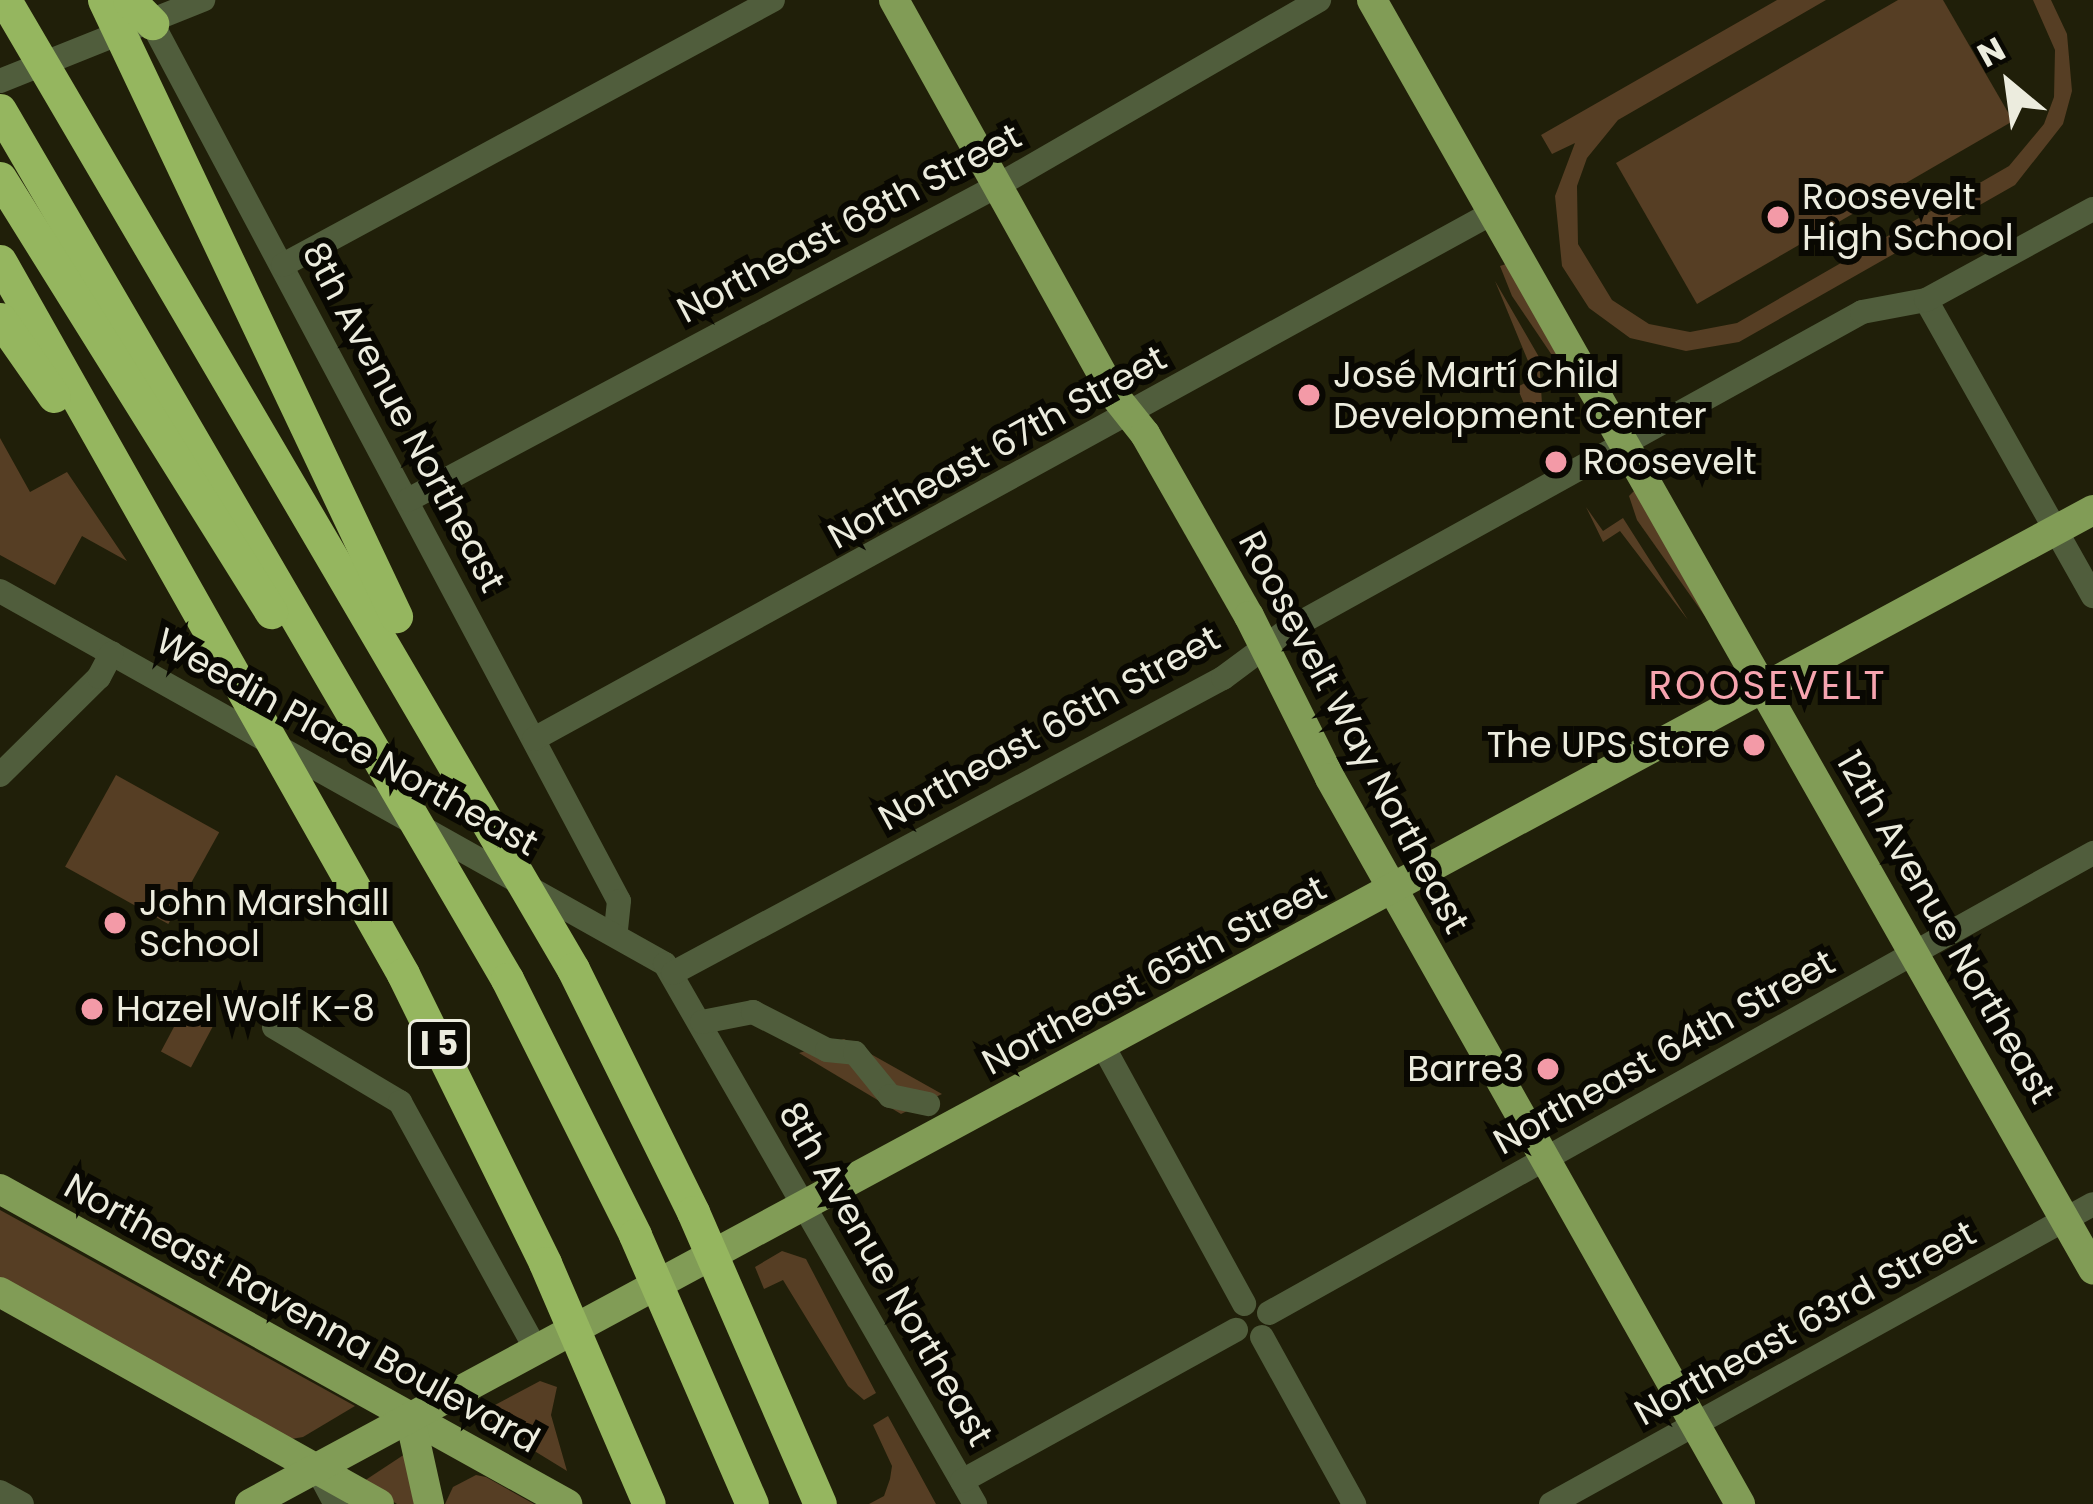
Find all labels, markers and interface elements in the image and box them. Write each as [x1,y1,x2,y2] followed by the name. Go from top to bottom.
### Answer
[1949,24,2069,144] north arrow
[1969,26,2014,79] text: N
[670,114,1028,332] street label: Northeast 68th Street
[1802,174,2014,259] place label: Roosevelt High School
[1765,204,1791,230] marker: Roosevelt High School
[293,235,515,599] street label: 8th Avenue Northeast
[820,336,1174,558] street label: Northeast 67th Street
[1333,352,1707,437] place label: José Martí Child Development Center
[1296,382,1322,408] marker: José Martí Child Development Center
[1583,440,1757,484] place label: Roosevelt
[1540,446,1572,478] marker: Roosevelt
[1230,524,1478,940] street label: Roosevelt Way Northeast
[871,616,1227,840] street label: Northeast 66th Street
[149,619,545,865] street label: Weedin Place Northeast
[1648,663,1888,709] district label: ROOSEVELT
[1487,723,1730,767] place label: The UPS Store
[1741,732,1767,758] marker: The UPS Store
[1827,743,2065,1111] street label: 12th Avenue Northeast
[975,866,1333,1084] street label: Northeast 65th Street
[139,880,389,965] place label: John Marshall School
[102,910,128,936] marker: John Marshall School
[1486,940,1842,1164] street label: Northeast 64th Street
[116,987,375,1031] place label: Hazel Wolf K-8
[79,996,105,1022] marker: Hazel Wolf K-8
[406,1017,472,1071] road number: I 5
[1407,1047,1524,1091] place label: Barre3
[1535,1056,1561,1082] marker: Barre3
[770,1094,1002,1454] street label: 8th Avenue Northeast
[57,1164,547,1462] street label: Northeast Ravenna Boulevard
[1627,1211,1983,1435] street label: Northeast 63rd Street

